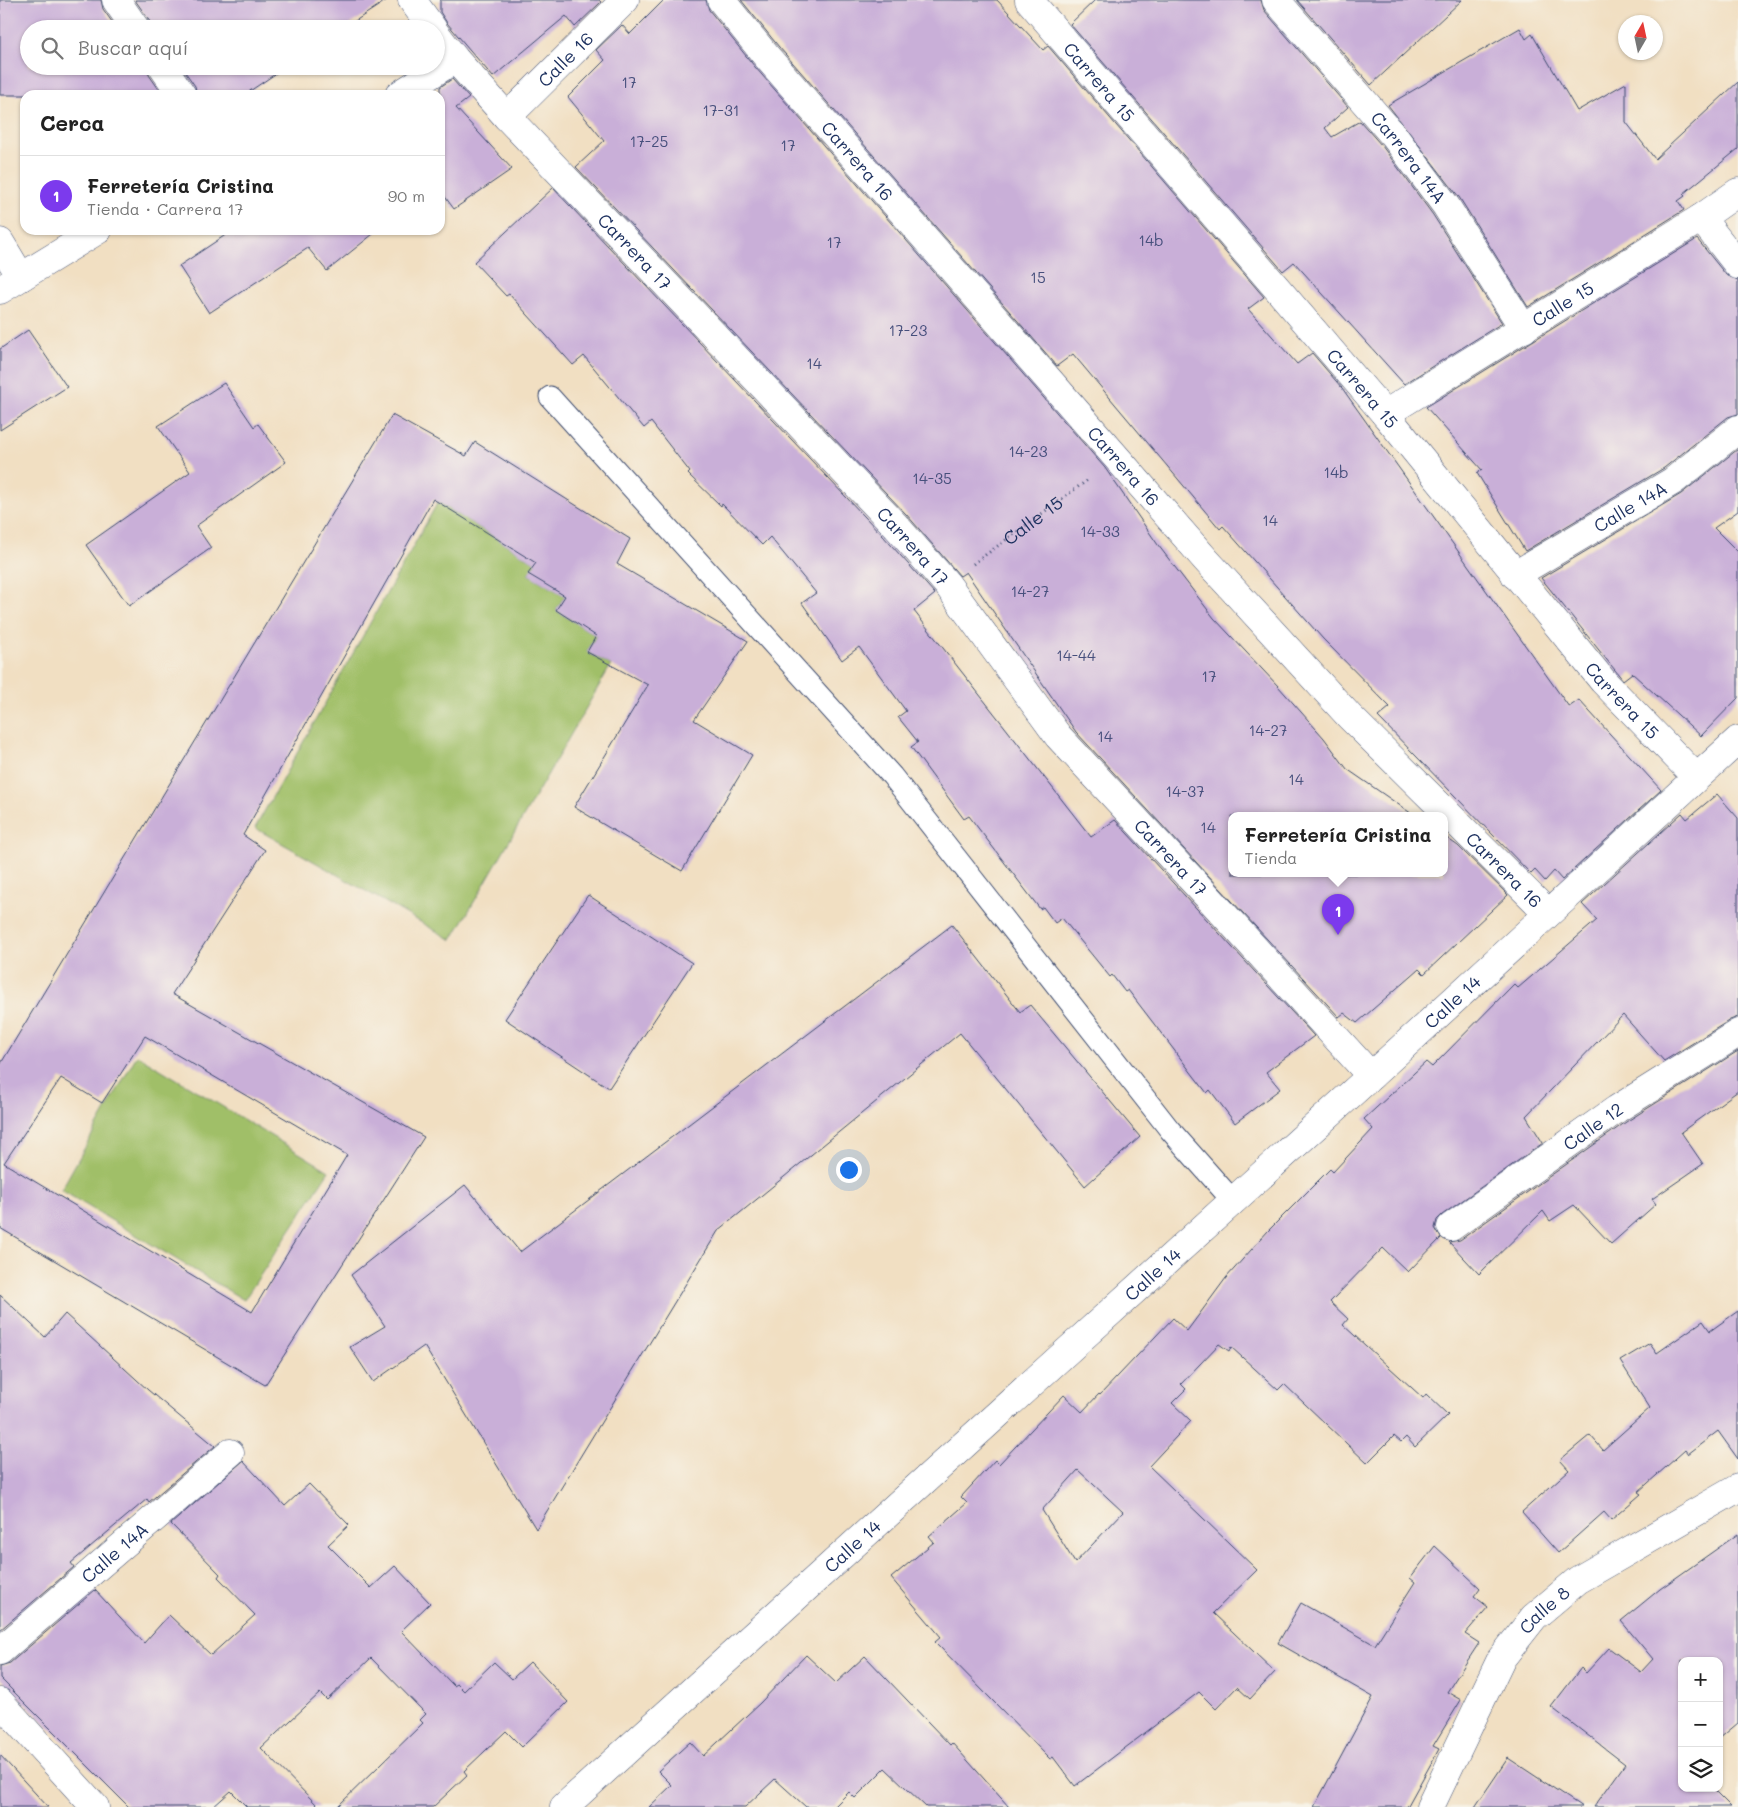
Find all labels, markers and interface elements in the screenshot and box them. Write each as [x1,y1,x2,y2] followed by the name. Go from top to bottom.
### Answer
[1618,15,1663,60] north arrow
[20,20,445,75] search box
[532,26,598,92] street label: Calle 16
[38,34,66,62] icon: search
[78,35,188,60] text: Buscar aquí
[1058,37,1140,127] street label: Carrera 15
[621,72,637,92] house number: 17
[703,100,739,120] house number: 17-31
[1366,106,1452,208] street label: Carrera 14A
[40,109,105,136] text: Cerca
[816,116,899,206] street label: Carrera 16
[630,131,668,151] house number: 17-25
[780,135,796,155] house number: 17
[87,173,274,198] text: Ferretería Cristina
[52,185,60,206] text: 1
[388,185,425,206] text: 90 m
[87,198,243,219] text: Tienda · Carrera 17
[593,208,677,295] street label: Carrera 17
[1138,230,1164,250] house number: 14b
[826,232,842,252] house number: 17
[1030,267,1046,287] house number: 15
[1527,276,1598,332] street label: Calle 15
[889,320,927,340] house number: 17-23
[1322,343,1404,433] street label: Carrera 15
[806,353,822,373] house number: 14
[1083,421,1165,511] street label: Carrera 16
[1009,441,1048,461] house number: 14-23
[1323,462,1349,482] house number: 14b
[912,468,952,488] house number: 14-35
[1589,475,1671,538] street label: Calle 14A
[998,490,1067,550] street label: Calle 15
[872,501,955,590] street label: Carrera 17
[1262,510,1278,530] house number: 14
[1080,521,1120,541] house number: 14-33
[1011,581,1049,601] house number: 14-27
[1056,645,1096,665] house number: 14-44
[1580,657,1665,744] street label: Carrera 15
[1201,666,1217,686] house number: 17
[1249,720,1287,740] house number: 14-27
[1097,726,1113,746] house number: 14
[1288,769,1304,789] house number: 14
[1166,781,1204,801] house number: 14-37
[1228,812,1448,877] popup
[1129,813,1213,901] street label: Carrera 17
[1200,817,1216,837] house number: 14
[1245,822,1431,847] text: Ferretería Cristina
[1461,827,1548,913] street label: Carrera 16
[1245,847,1297,868] text: Tienda
[1322,894,1354,935] pin: 1
[1419,969,1486,1034] street label: Calle 14
[1558,1097,1628,1156] street label: Calle 12
[836,1157,862,1183] your location
[1119,1242,1186,1306] street label: Calle 14
[819,1514,886,1578] street label: Calle 14
[76,1517,153,1588] street label: Calle 14A
[1513,1580,1575,1639] street label: Calle 8
[1678,1657,1723,1792] map controls
[1678,1657,1723,1702] button: +
[1678,1702,1723,1747] button: −
[1678,1747,1723,1792] button: layers

